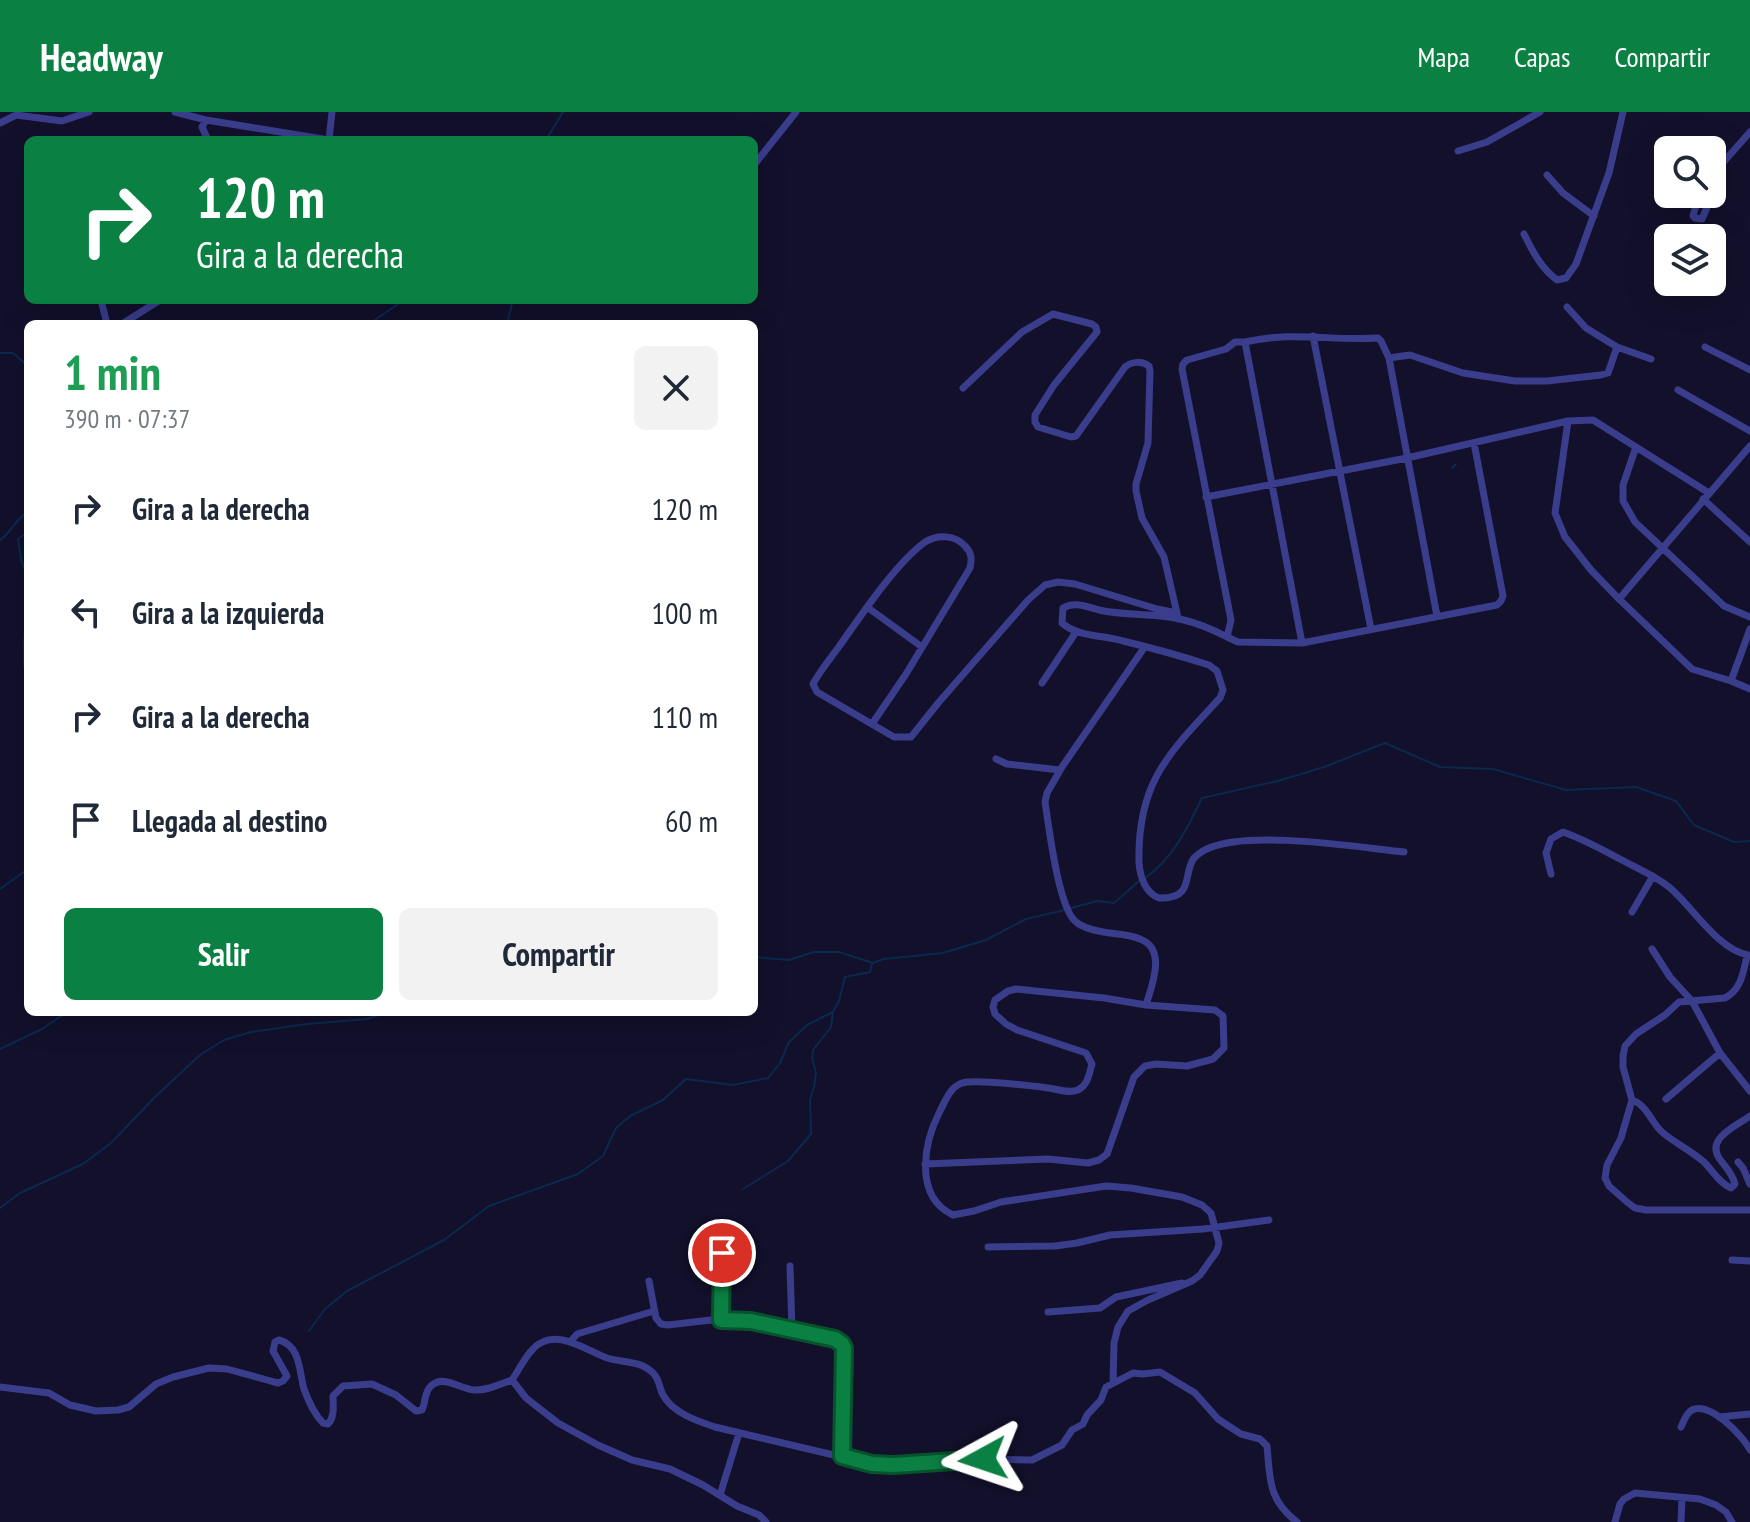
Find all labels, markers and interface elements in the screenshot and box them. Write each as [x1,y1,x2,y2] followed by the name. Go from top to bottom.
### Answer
[40,32,163,81] text: Headway
[1418,38,1470,75] text: Mapa
[1514,38,1570,75] text: Capas
[1614,38,1710,75] text: Compartir
[1654,136,1726,296] map controls
[1654,136,1726,208] button: search
[196,161,325,233] text: 120 m
[64,168,168,272] icon: right
[1654,224,1726,296] button: layers
[196,231,404,278] text: Gira a la derecha
[64,341,161,403] text: 1 min
[634,346,718,430] button: close
[64,402,190,435] text: 390 m · 07:37
[64,486,108,530] icon: right
[132,489,310,528] text: Gira a la derecha
[652,489,718,528] text: 120 m
[64,590,108,634] icon: left
[132,593,324,632] text: Gira a la izquierda
[652,593,718,632] text: 100 m
[64,694,108,738] icon: right
[132,697,310,736] text: Gira a la derecha
[652,697,718,736] text: 110 m
[64,798,108,842] icon: arrive
[132,801,327,840] text: Llegada al destino
[665,801,718,840] text: 60 m
[64,908,383,1000] button: Salir
[399,908,718,1000] button: Compartir
[688,1219,756,1287] pin
[700,1231,744,1275] icon: arrive
[941,1417,1025,1501] position arrow

